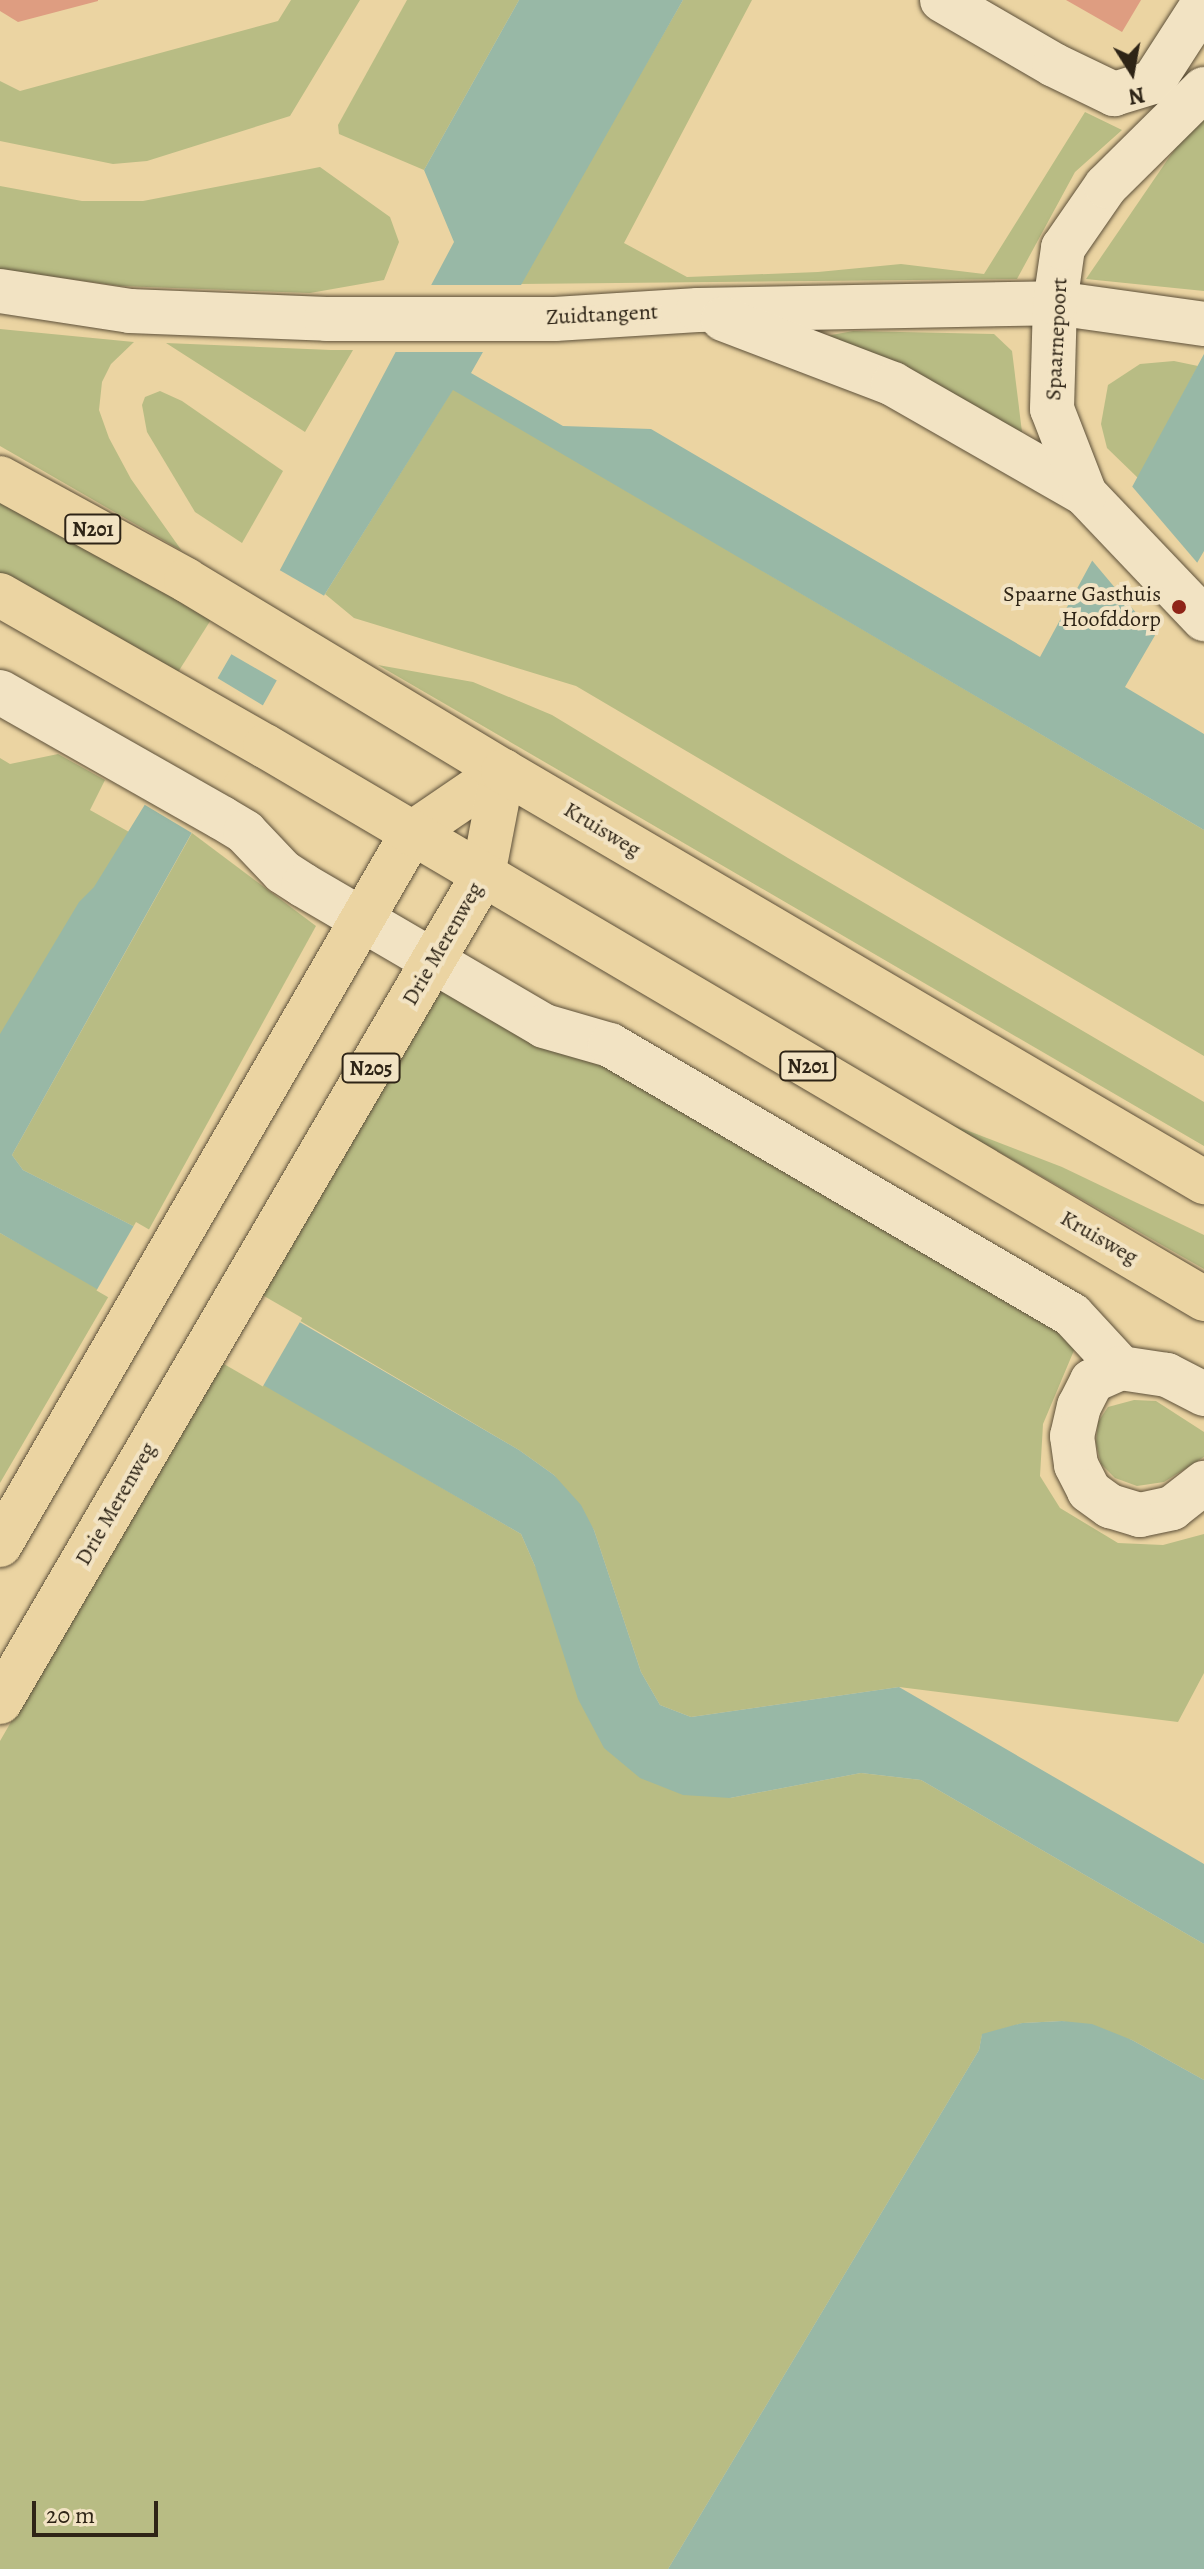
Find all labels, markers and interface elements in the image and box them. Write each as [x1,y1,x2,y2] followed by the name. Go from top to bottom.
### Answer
[1092,32,1172,112] north arrow
[1126,79,1147,112] text: N
[1041,277,1073,401] street label: Spaarnepoort
[545,299,659,331] street label: Zuidtangent
[63,513,123,545] road number: N201
[1003,581,1161,632] place label: Spaarne Gasthuis Hoofddorp
[1168,596,1190,618] marker: Spaarne Gasthuis Hoofddorp
[559,797,645,863] street label: Kruisweg
[397,878,489,1010] street label: Drie Merenweg
[778,1050,838,1082] road number: N201
[341,1052,401,1084] road number: N205
[1056,1205,1142,1271] street label: Kruisweg
[70,1438,162,1570] street label: Drie Merenweg
[36,2485,162,2535] scale bar
[46,2499,95,2531] text: 20 m

